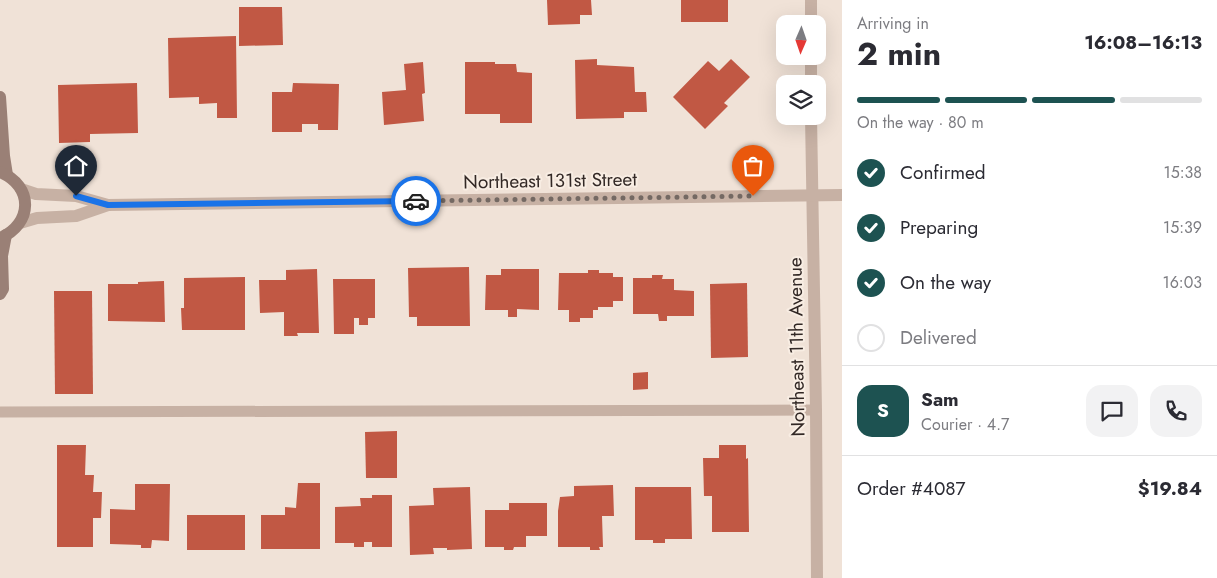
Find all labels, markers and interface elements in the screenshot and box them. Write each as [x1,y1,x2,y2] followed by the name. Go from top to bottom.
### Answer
[857,12,929,35] text: Arriving in
[776,15,826,65] north arrow
[776,15,826,125] map controls
[1084,29,1202,56] text: 16:08–16:13
[857,31,941,77] text: 2 min
[776,75,826,125] button: layers
[857,111,984,134] text: On the way · 80 m
[55,145,97,196] pin
[732,145,774,196] pin
[62,152,90,180] icon: home
[739,152,767,180] icon: bag
[857,159,885,187] icon: check
[900,159,986,186] text: Confirmed
[1164,161,1202,184] text: 15:38
[463,165,638,196] street label: Northeast 131st Street
[391,176,441,226] courier
[402,187,430,215] icon: car
[857,214,885,242] icon: check
[900,214,978,241] text: Preparing
[1163,216,1202,239] text: 15:39
[781,257,812,437] street label: Northeast 11th Avenue
[857,269,885,297] icon: check
[900,269,991,296] text: On the way
[1162,271,1202,294] text: 16:03
[900,324,977,351] text: Delivered
[1086,385,1138,437] button: chat
[1150,385,1202,437] button: phone
[921,386,959,413] text: Sam
[877,397,889,424] text: S
[921,413,1009,436] text: Courier · 4.7
[857,475,965,502] text: Order #4087
[1138,475,1202,502] text: $19.84

